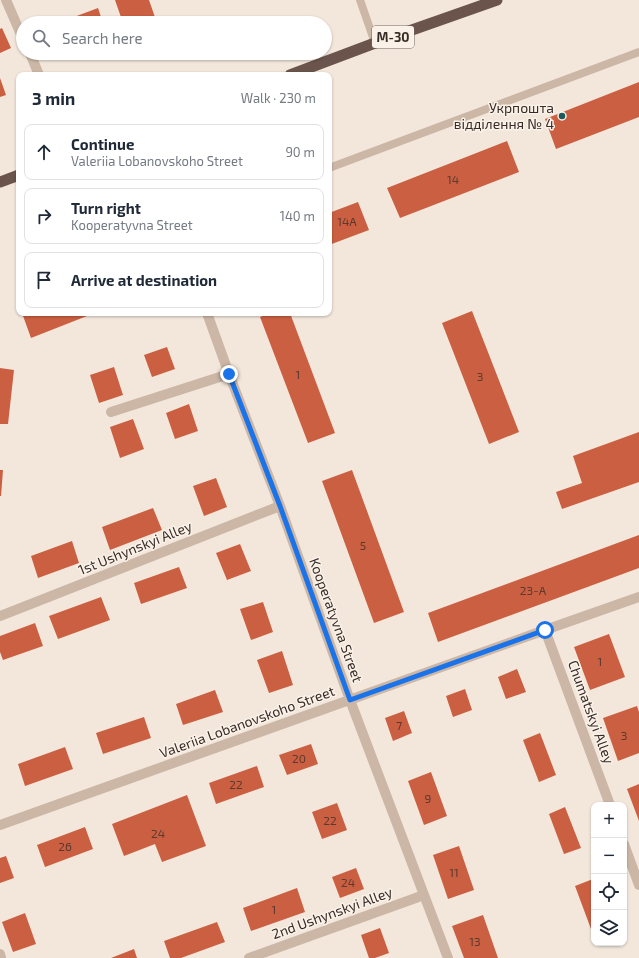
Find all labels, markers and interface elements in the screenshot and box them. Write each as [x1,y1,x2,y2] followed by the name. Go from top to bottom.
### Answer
[16,16,332,60] search box
[372,26,414,48] road number: М-30
[30,27,52,49] icon: search
[62,29,143,47] text: Search here
[32,88,75,108] text: 3 min
[241,90,316,106] text: Walk · 230 m
[454,99,554,132] place label: Укрпошта відділення № 4
[557,111,567,121] marker: Укрпошта відділення № 4
[71,135,134,153] text: Continue
[33,141,55,163] icon: ahead
[285,144,315,160] text: 90 m
[71,153,243,169] text: Valeriia Lobanovskoho Street
[447,172,459,186] house number: 14
[71,199,141,217] text: Turn right
[33,205,55,227] icon: right
[280,208,315,224] text: 140 m
[337,214,357,228] house number: 14А
[71,217,193,233] text: Kooperatyvna Street
[33,269,55,291] icon: arrive
[71,271,217,289] text: Arrive at destination
[220,365,238,383] route end
[296,367,300,381] house number: 1
[477,369,483,383] house number: 3
[76,517,195,578] street label: 1st Ushynskyi Alley
[360,538,366,552] house number: 5
[306,555,367,684] street label: Kooperatyvna Street
[520,583,547,597] house number: 23-А
[536,621,554,639] route start
[598,654,602,668] house number: 1
[565,658,618,767] street label: Chumatskyi Alley
[157,682,337,761] street label: Valeriia Lobanovskoho Street
[396,718,402,732] house number: 7
[621,728,627,742] house number: 3
[292,751,306,765] house number: 20
[229,777,243,791] house number: 22
[425,791,432,805] house number: 9
[591,802,627,946] map controls
[591,802,627,838] button: +
[323,813,337,827] house number: 22
[151,826,165,840] house number: 24
[591,838,627,874] button: −
[58,839,72,853] house number: 26
[449,865,459,879] house number: 11
[591,874,627,910] button: locate
[341,875,355,889] house number: 24
[269,883,395,942] street label: 2nd Ushynskyi Alley
[272,902,276,916] house number: 1
[591,910,627,946] button: layers
[469,934,481,948] house number: 13

